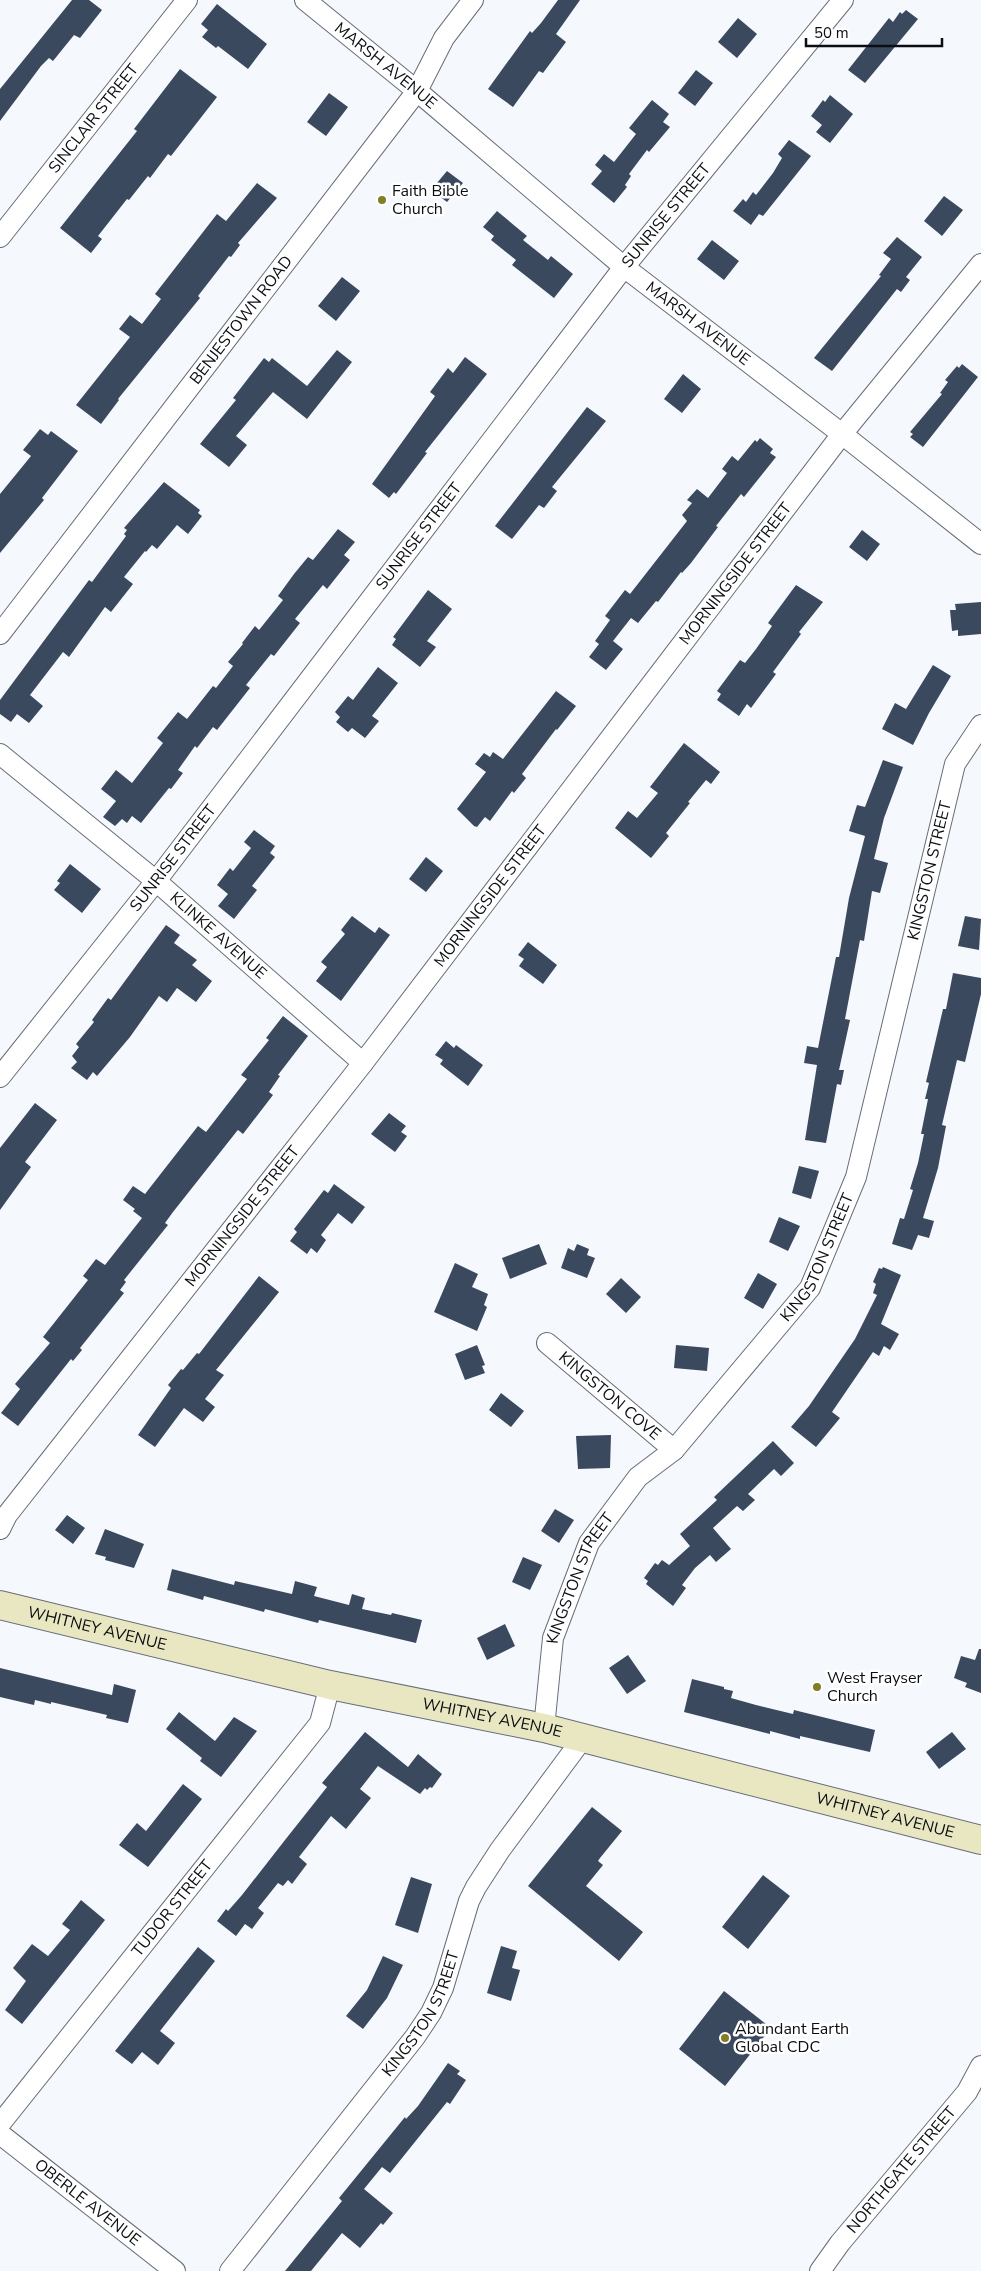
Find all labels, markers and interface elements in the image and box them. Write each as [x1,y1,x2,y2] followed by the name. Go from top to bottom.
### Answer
[806,15,942,47] scale bar
[330,17,441,114] street label: MARSH AVENUE
[814,23,849,43] text: 50 m
[44,59,144,178] street label: SINCLAIR STREET
[617,158,716,273] street label: SUNRISE STREET
[392,180,468,220] place label: Faith Bible Church
[376,194,388,206] marker: Faith Bible Church
[185,251,298,389] street label: BENJESTOWN ROAD
[641,276,755,371] street label: MARSH AVENUE
[371,478,467,594] street label: SUNRISE STREET
[674,498,797,649] street label: MORNINGSIDE STREET
[902,798,957,942] street label: KINGSTON STREET
[125,800,222,916] street label: SUNRISE STREET
[429,820,552,972] street label: MORNINGSIDE STREET
[165,887,271,984] street label: KLINKE AVENUE
[180,1141,305,1291] street label: MORNINGSIDE STREET
[775,1190,859,1326] street label: KINGSTON STREET
[554,1346,665,1445] street label: KINGSTON COVE
[541,1508,619,1645] street label: KINGSTON STREET
[25,1601,169,1656] street label: WHITNEY AVENUE
[827,1667,922,1707] place label: West Frayser Church
[811,1681,823,1693] marker: West Frayser Church
[420,1693,564,1743] street label: WHITNEY AVENUE
[813,1787,957,1844] street label: WHITNEY AVENUE
[127,1855,218,1961] street label: TUDOR STREET
[377,1948,465,2081] street label: KINGSTON STREET
[735,2018,849,2058] place label: Abundant Earth Global CDC
[719,2032,731,2044] marker: Abundant Earth Global CDC
[842,2101,962,2238] street label: NORTHGATE STREET
[30,2154,145,2251] street label: OBERLE AVENUE

